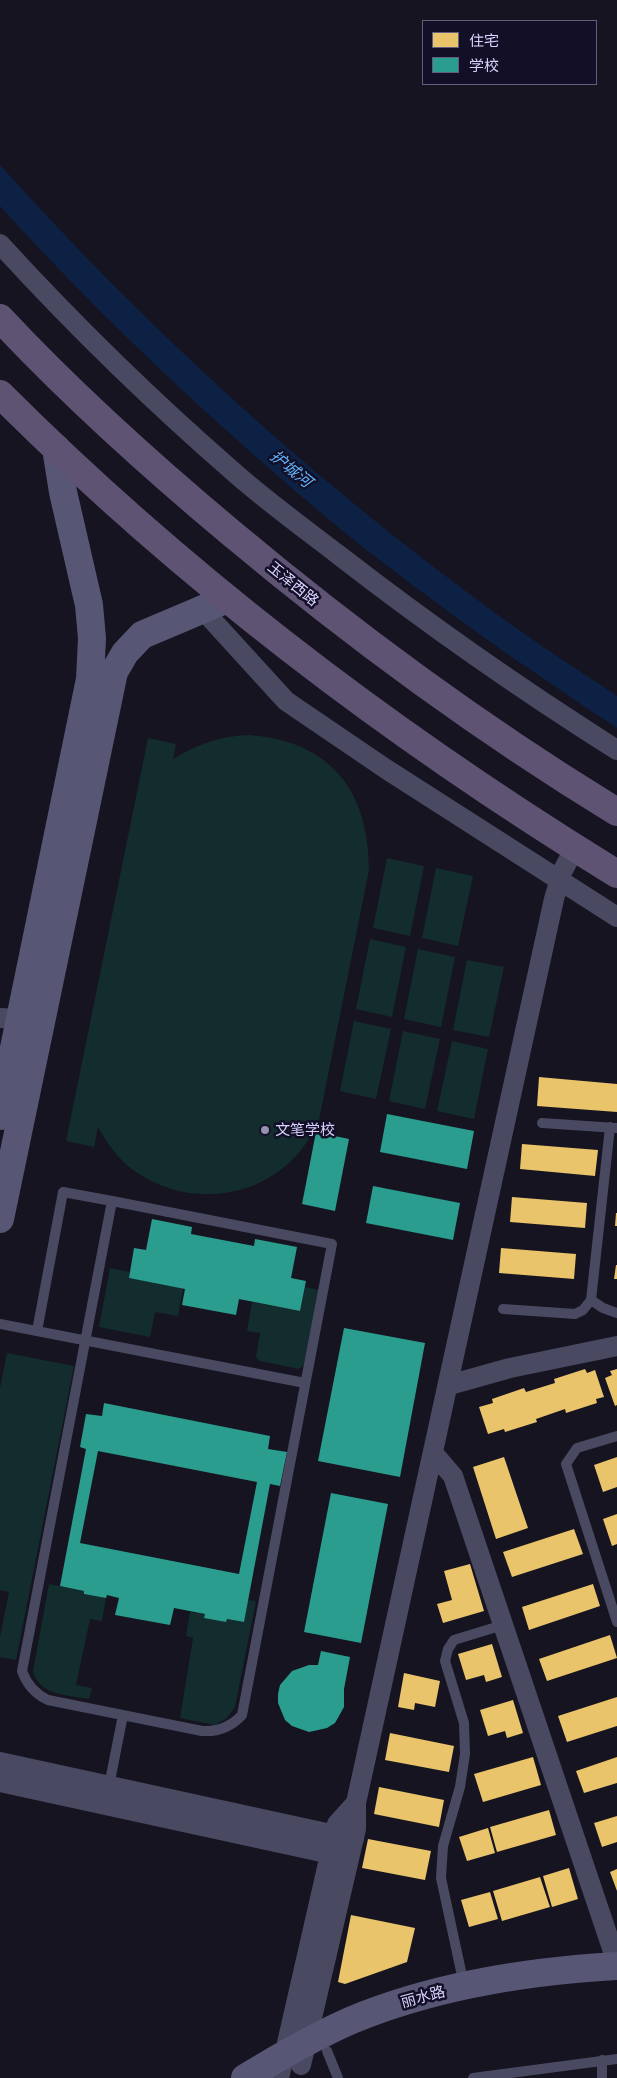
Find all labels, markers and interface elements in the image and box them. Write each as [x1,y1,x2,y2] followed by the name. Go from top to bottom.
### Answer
[422,20,597,85] legend
[469,31,499,49] text: 住宅
[469,56,499,74] text: 学校
[266,446,316,492] water label: 护城河
[264,558,322,610] street label: 玉泽西路
[275,1121,335,1139] place label: 文笔学校
[259,1124,271,1136] marker: 文笔学校
[399,1982,447,2012] street label: 丽水路

